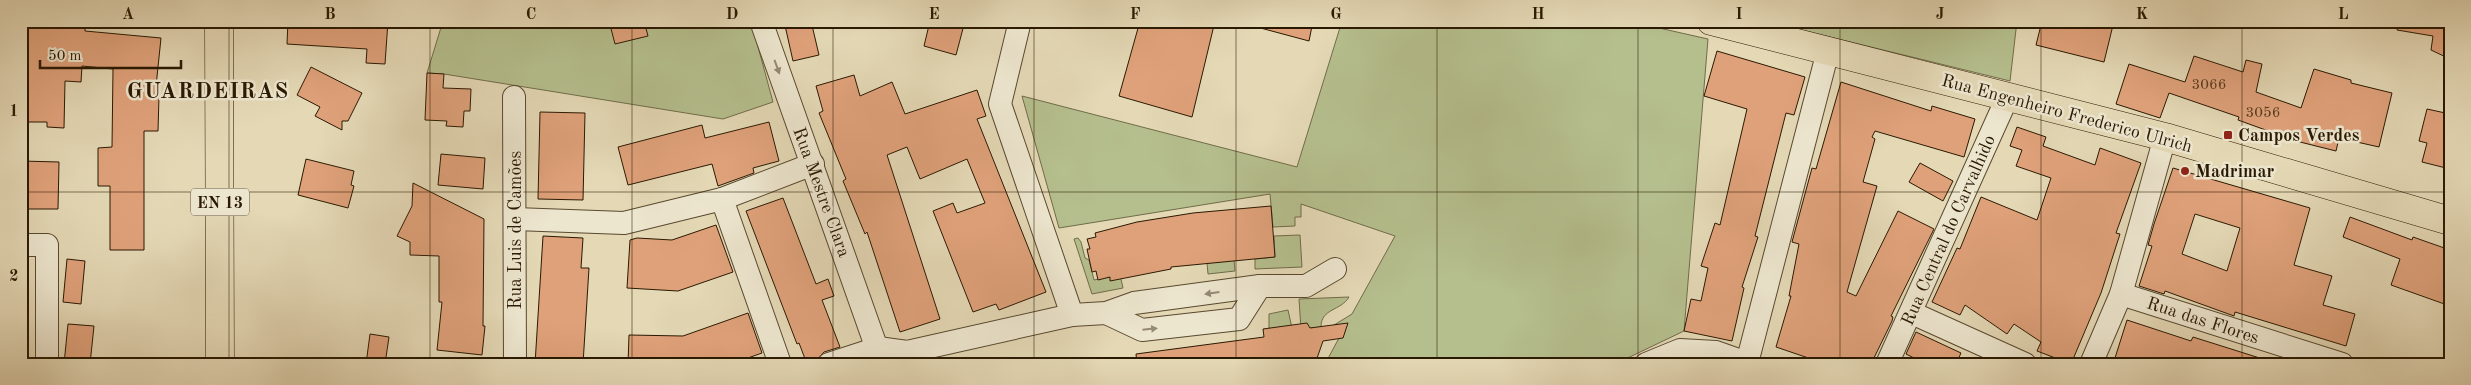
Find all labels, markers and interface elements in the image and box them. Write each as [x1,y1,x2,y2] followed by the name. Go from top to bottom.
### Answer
[122,7,134,23] text: A
[324,7,336,23] text: B
[526,7,536,23] text: C
[726,7,738,23] text: D
[928,7,940,23] text: E
[1130,7,1141,23] text: F
[1330,7,1342,23] text: G
[1531,7,1545,23] text: H
[1735,7,1743,23] text: I
[1936,7,1945,23] text: J
[2136,7,2148,23] text: K
[2338,7,2349,23] text: L
[40,38,181,70] scale bar
[48,49,82,64] text: 50 m
[773,60,781,75] one-way arrow
[1939,72,2194,156] street label: Rua Engenheiro Frederico Ulrich
[2192,78,2226,93] house number: 3066
[127,81,289,103] district label: GUARDEIRAS
[9,104,19,120] text: 1
[2246,106,2280,121] house number: 3056
[789,125,853,260] street label: Rua Mestre Clara
[2238,127,2360,145] place label: Campos Verdes
[2222,129,2234,141] marker: Campos Verdes
[1899,132,1999,328] street label: Rua Central do Carvalhido
[507,150,525,309] street label: Rua Luis de Camões
[2195,163,2275,181] place label: Madrimar
[2179,165,2191,177] marker: Madrimar
[191,188,249,216] road number: EN 13
[9,269,19,285] text: 2
[1203,289,1219,297] one-way arrow
[2144,294,2261,348] street label: Rua das Flores
[1143,325,1159,333] one-way arrow

